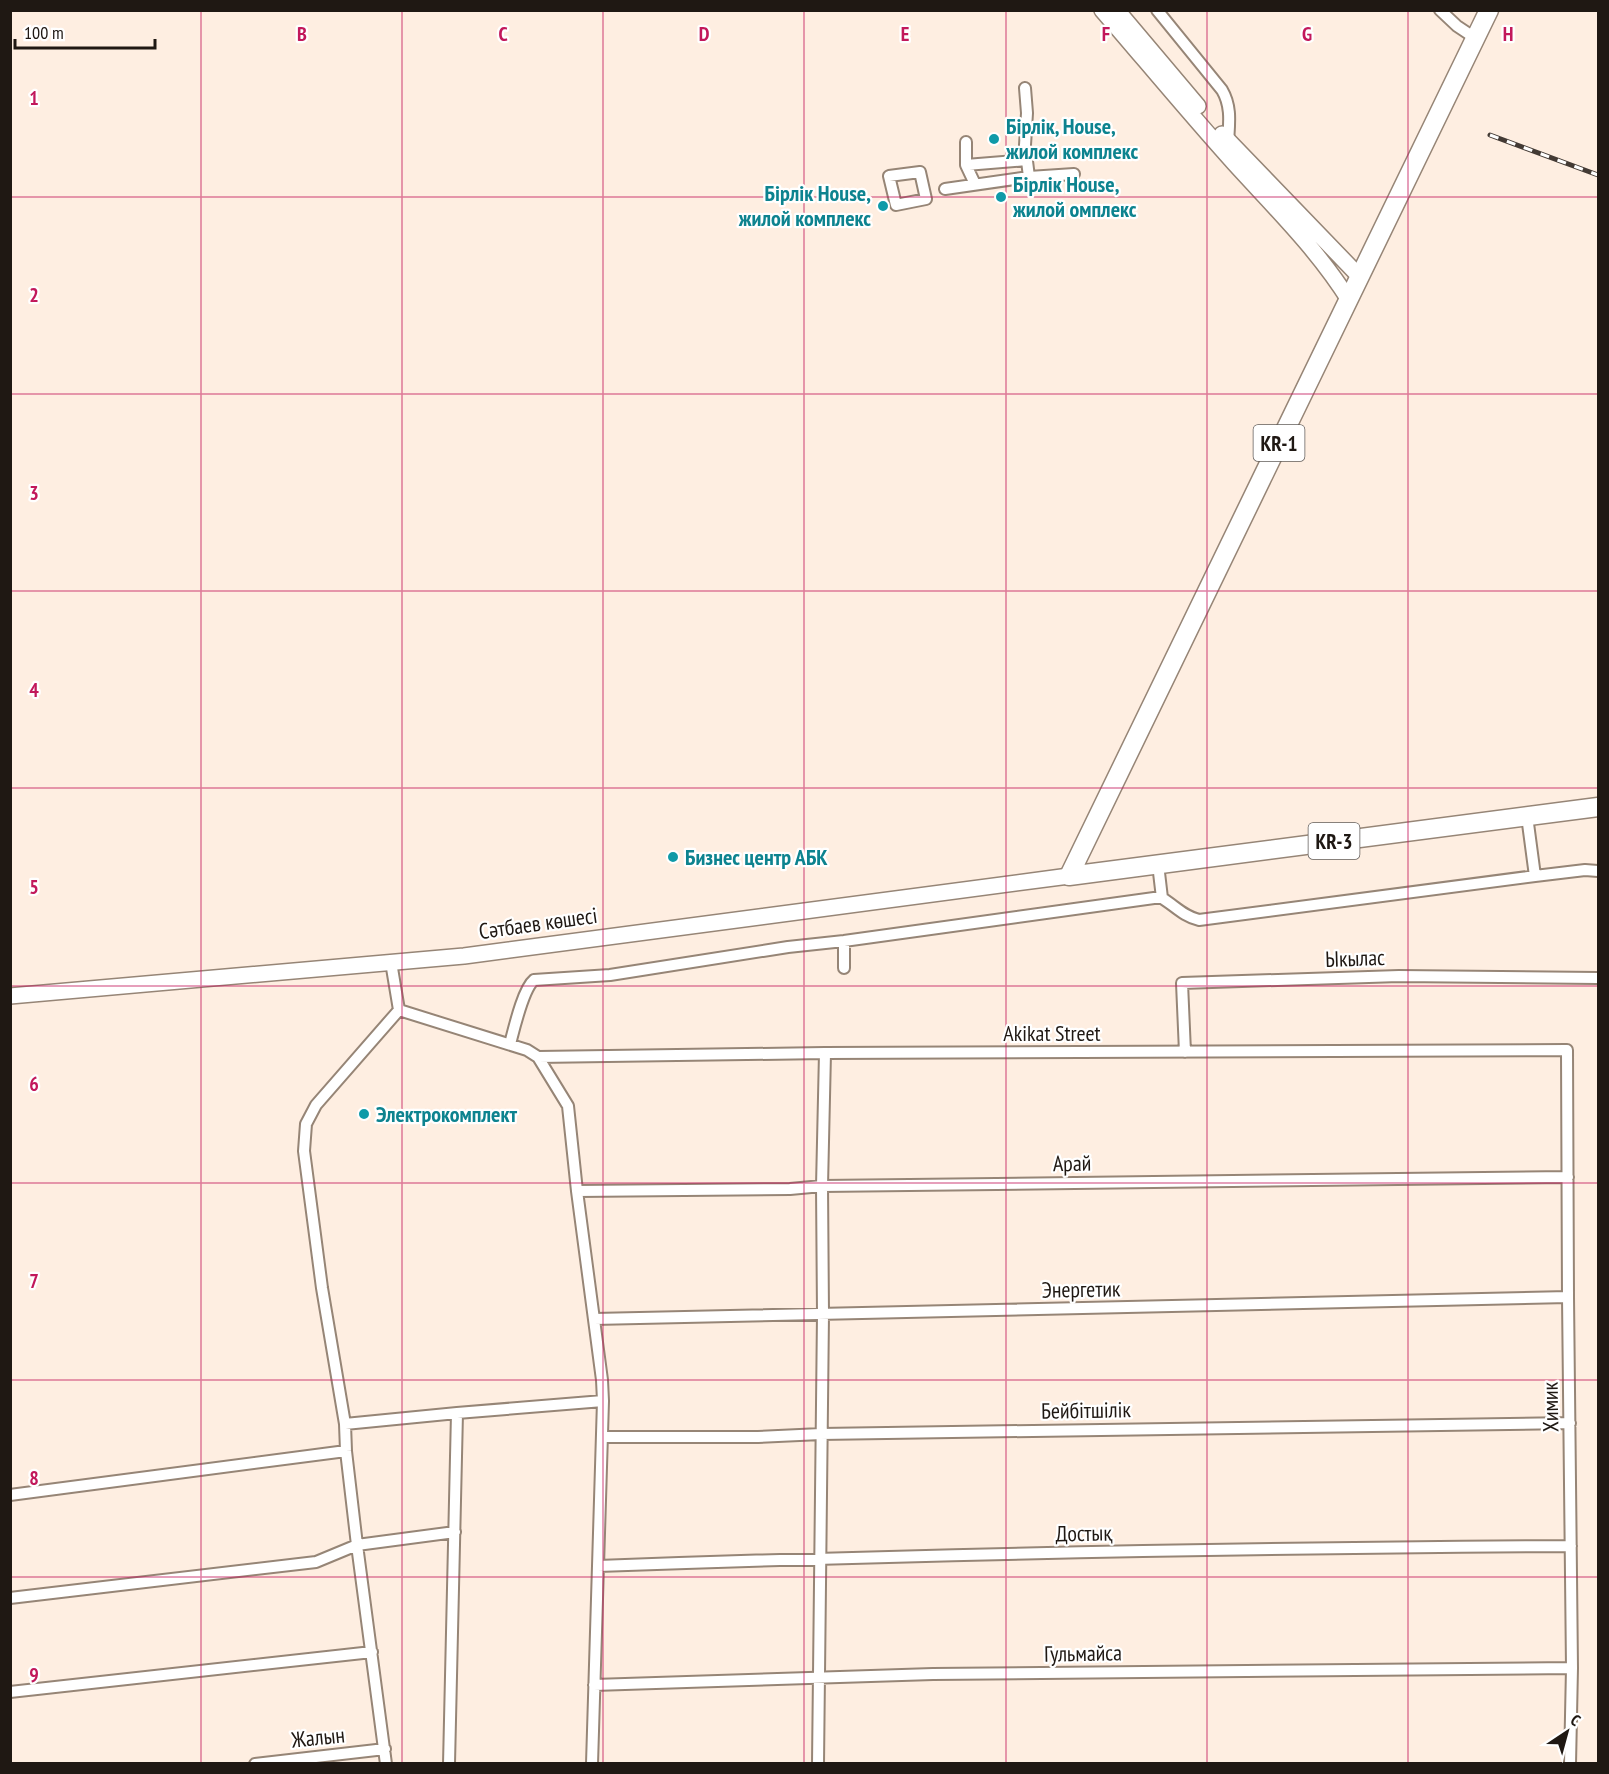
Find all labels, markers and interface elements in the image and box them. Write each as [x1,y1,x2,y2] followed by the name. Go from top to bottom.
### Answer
[15,12,154,50] scale bar
[24,21,64,44] text: 100 m
[297,21,307,47] text: B
[498,21,508,47] text: C
[699,21,710,47] text: D
[901,21,909,47] text: E
[1102,21,1110,47] text: F
[1302,21,1312,47] text: G
[1503,21,1513,47] text: H
[29,85,39,111] text: 1
[1005,112,1139,165] place label: Бірлік, House, жилой комплекс
[987,132,1001,146] marker: Бірлік, House, жилой комплекс
[1012,170,1137,223] place label: Бірлік House, жилой омплекс
[738,179,871,232] place label: Бірлік House, жилой комплекс
[994,190,1008,204] marker: Бірлік House, жилой омплекс
[876,199,890,213] marker: Бірлік House, жилой комплекс
[29,282,39,308] text: 2
[1254,425,1304,461] road number: KR-1
[29,480,39,506] text: 3
[29,677,39,703] text: 4
[1308,823,1360,859] road number: KR-3
[685,843,828,871] place label: Бизнес центр АБК
[666,850,680,864] marker: Бизнес центр АБК
[29,874,39,900] text: 5
[477,901,599,945] street label: Сәтбаев көшесі
[1325,943,1385,973] street label: Ыкылас
[1003,1019,1101,1047] street label: Akikat Street
[29,1071,39,1097] text: 6
[376,1100,517,1128] place label: Электрокомплект
[357,1107,371,1121] marker: Электрокомплект
[1053,1149,1091,1177] street label: Арай
[29,1268,39,1294] text: 7
[1041,1274,1121,1304] street label: Энергетик
[1536,1381,1564,1432] street label: Химик
[1041,1395,1132,1425] street label: Бейбітшілік
[29,1465,39,1491] text: 8
[1055,1519,1113,1547] street label: Достық
[1044,1638,1122,1668] street label: Гульмайса
[29,1662,39,1688] text: 9
[1537,1702,1597,1762] north arrow
[1567,1710,1585,1731] text: С
[289,1720,346,1754] street label: Жалын

